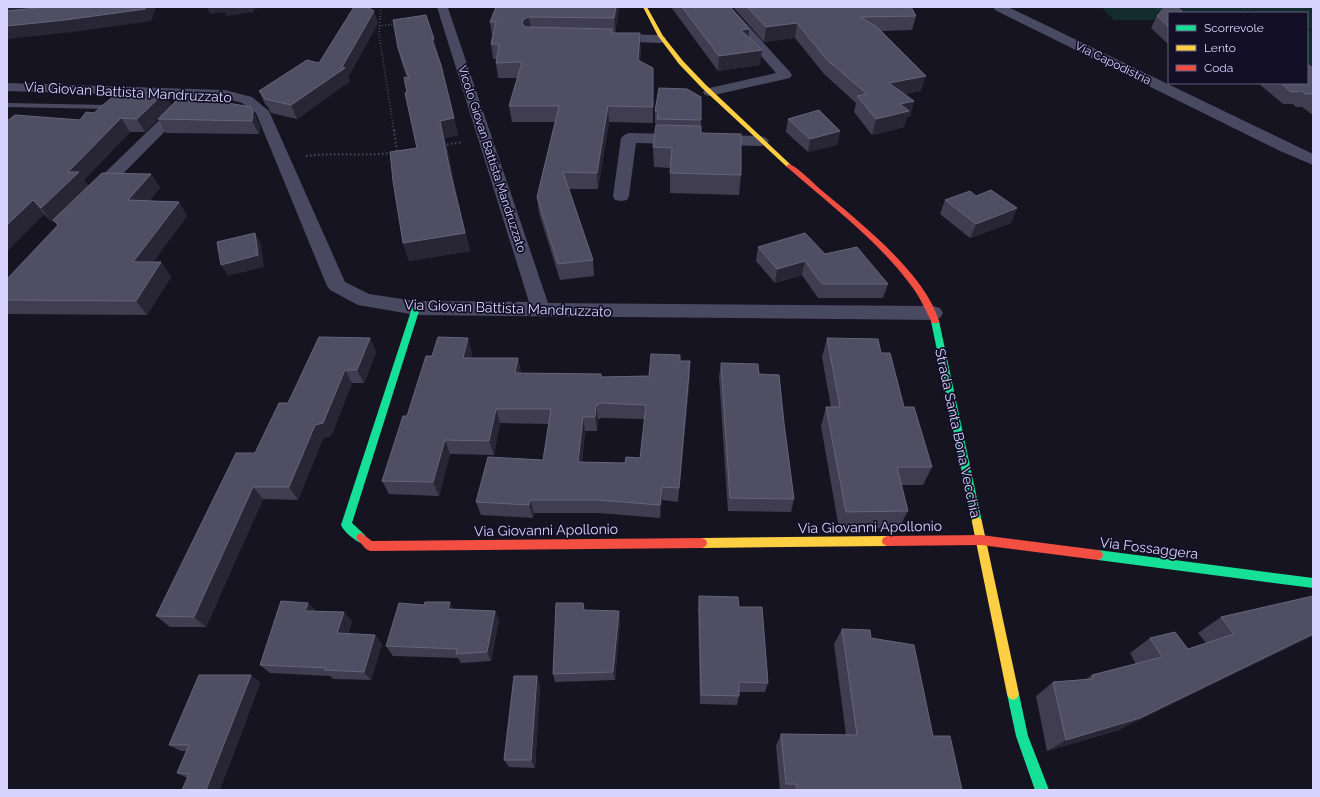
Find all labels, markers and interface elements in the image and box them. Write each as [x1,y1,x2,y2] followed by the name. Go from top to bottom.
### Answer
[1168,12,1308,84] legend
[1204,21,1264,35] text: Scorrevole
[1073,39,1153,87] street label: Via Capodistria
[1204,41,1236,55] text: Lento
[1204,61,1233,75] text: Coda
[455,64,529,254] street label: Vicolo Giovan Battista Mandruzzato
[24,79,232,105] street label: Via Giovan Battista Mandruzzato
[404,296,612,320] street label: Via Giovan Battista Mandruzzato
[932,347,984,519] street label: Strada Santa Bona Vecchia
[798,518,942,536] street label: Via Giovanni Apollonio
[474,521,618,539] street label: Via Giovanni Apollonio
[1099,534,1199,562] street label: Via Fossaggera

